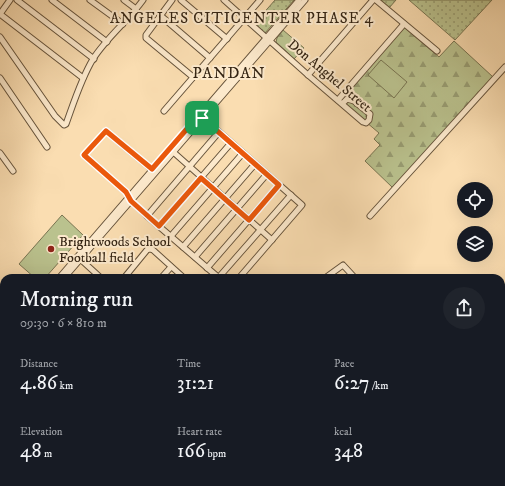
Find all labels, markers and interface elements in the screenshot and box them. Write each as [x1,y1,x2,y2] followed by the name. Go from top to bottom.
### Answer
[110,9,374,28] district label: ANGELES CITICENTER PHASE 4
[284,35,375,116] street label: Don Anghel Street
[192,63,266,83] district label: PANDAN
[185,101,219,135] pin
[191,107,213,129] icon: arrive
[457,182,493,262] map controls
[457,182,493,218] button: locate
[457,226,493,262] button: layers
[59,233,172,267] place label: Brightwoods School Football field
[46,244,56,254] marker: Brightwoods School Football field
[20,286,133,313] text: Morning run
[443,287,485,329] button: share
[20,315,107,331] text: 09:30 · 6 × 810 m
[20,357,58,371] text: Distance
[177,357,201,371] text: Time
[334,357,354,371] text: Pace
[20,371,57,396] text: 4.86
[177,371,214,396] text: 31:21
[334,371,370,396] text: 6:27
[57,379,73,393] text: km
[370,379,389,393] text: /km
[20,425,63,439] text: Elevation
[177,425,222,439] text: Heart rate
[334,425,352,439] text: kcal
[20,439,42,464] text: 48
[177,439,205,464] text: 166
[334,439,363,464] text: 348
[42,447,52,461] text: m
[205,447,226,461] text: bpm

